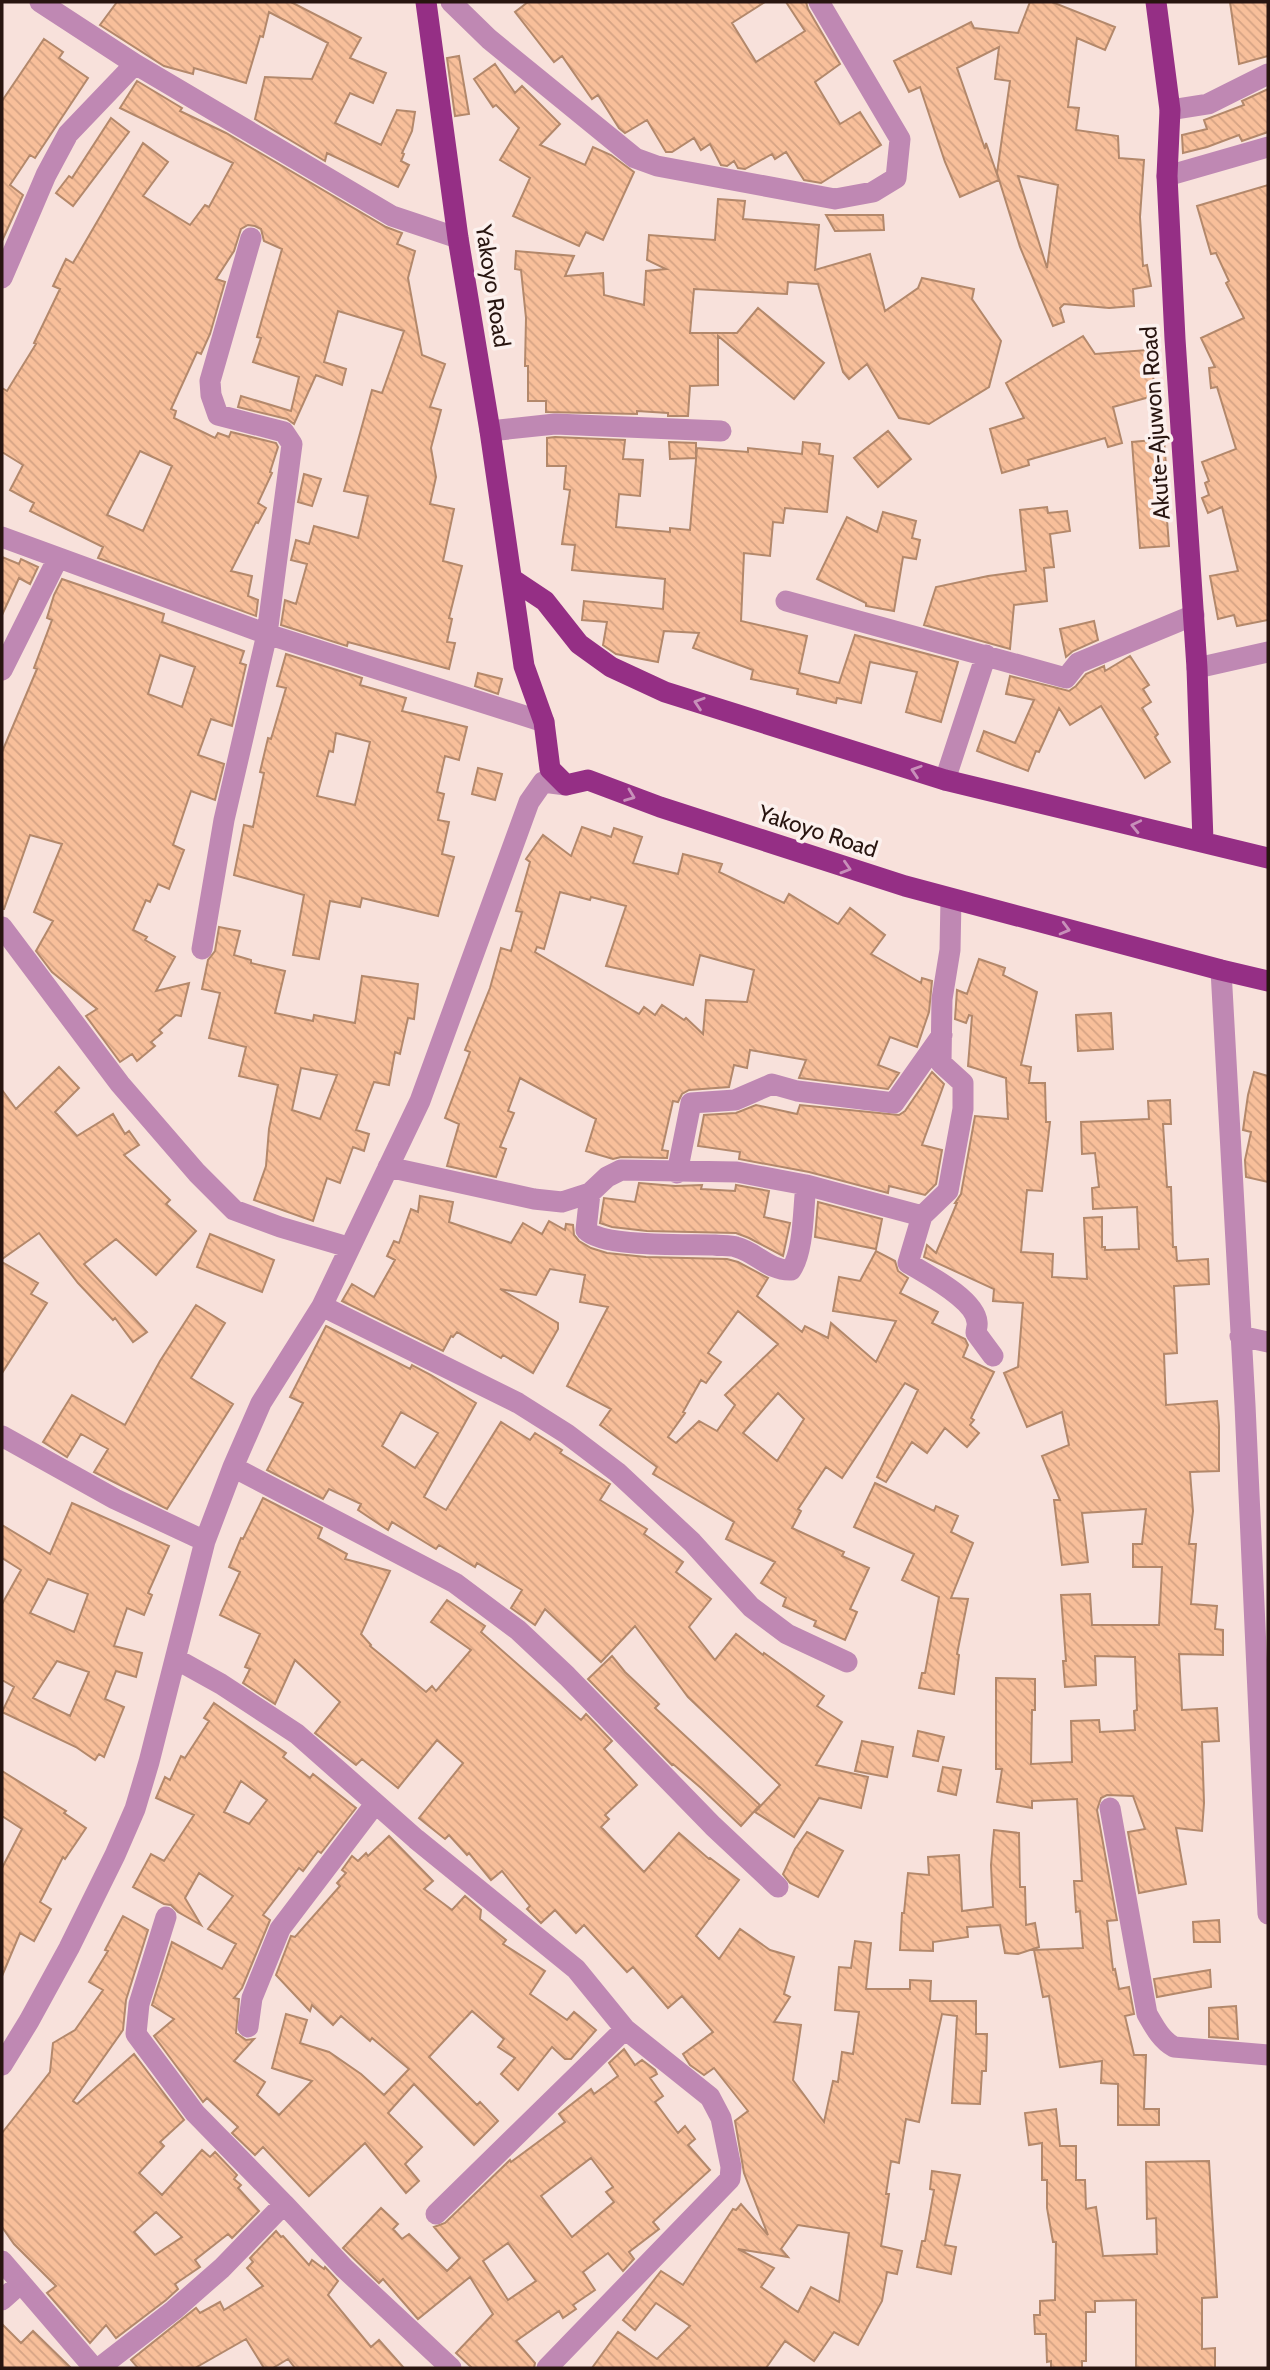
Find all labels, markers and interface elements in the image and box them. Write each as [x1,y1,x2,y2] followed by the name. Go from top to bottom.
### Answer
[469,222,517,349] street label: Yakoyo Road
[1134,325,1176,521] street label: Akute-Ajuwon Road
[693,696,705,711] one-way arrow
[910,765,922,779] one-way arrow
[624,787,636,801] one-way arrow
[754,798,881,863] street label: Yakoyo Road
[1130,820,1142,835] one-way arrow
[840,860,852,875] one-way arrow
[1059,921,1071,935] one-way arrow

